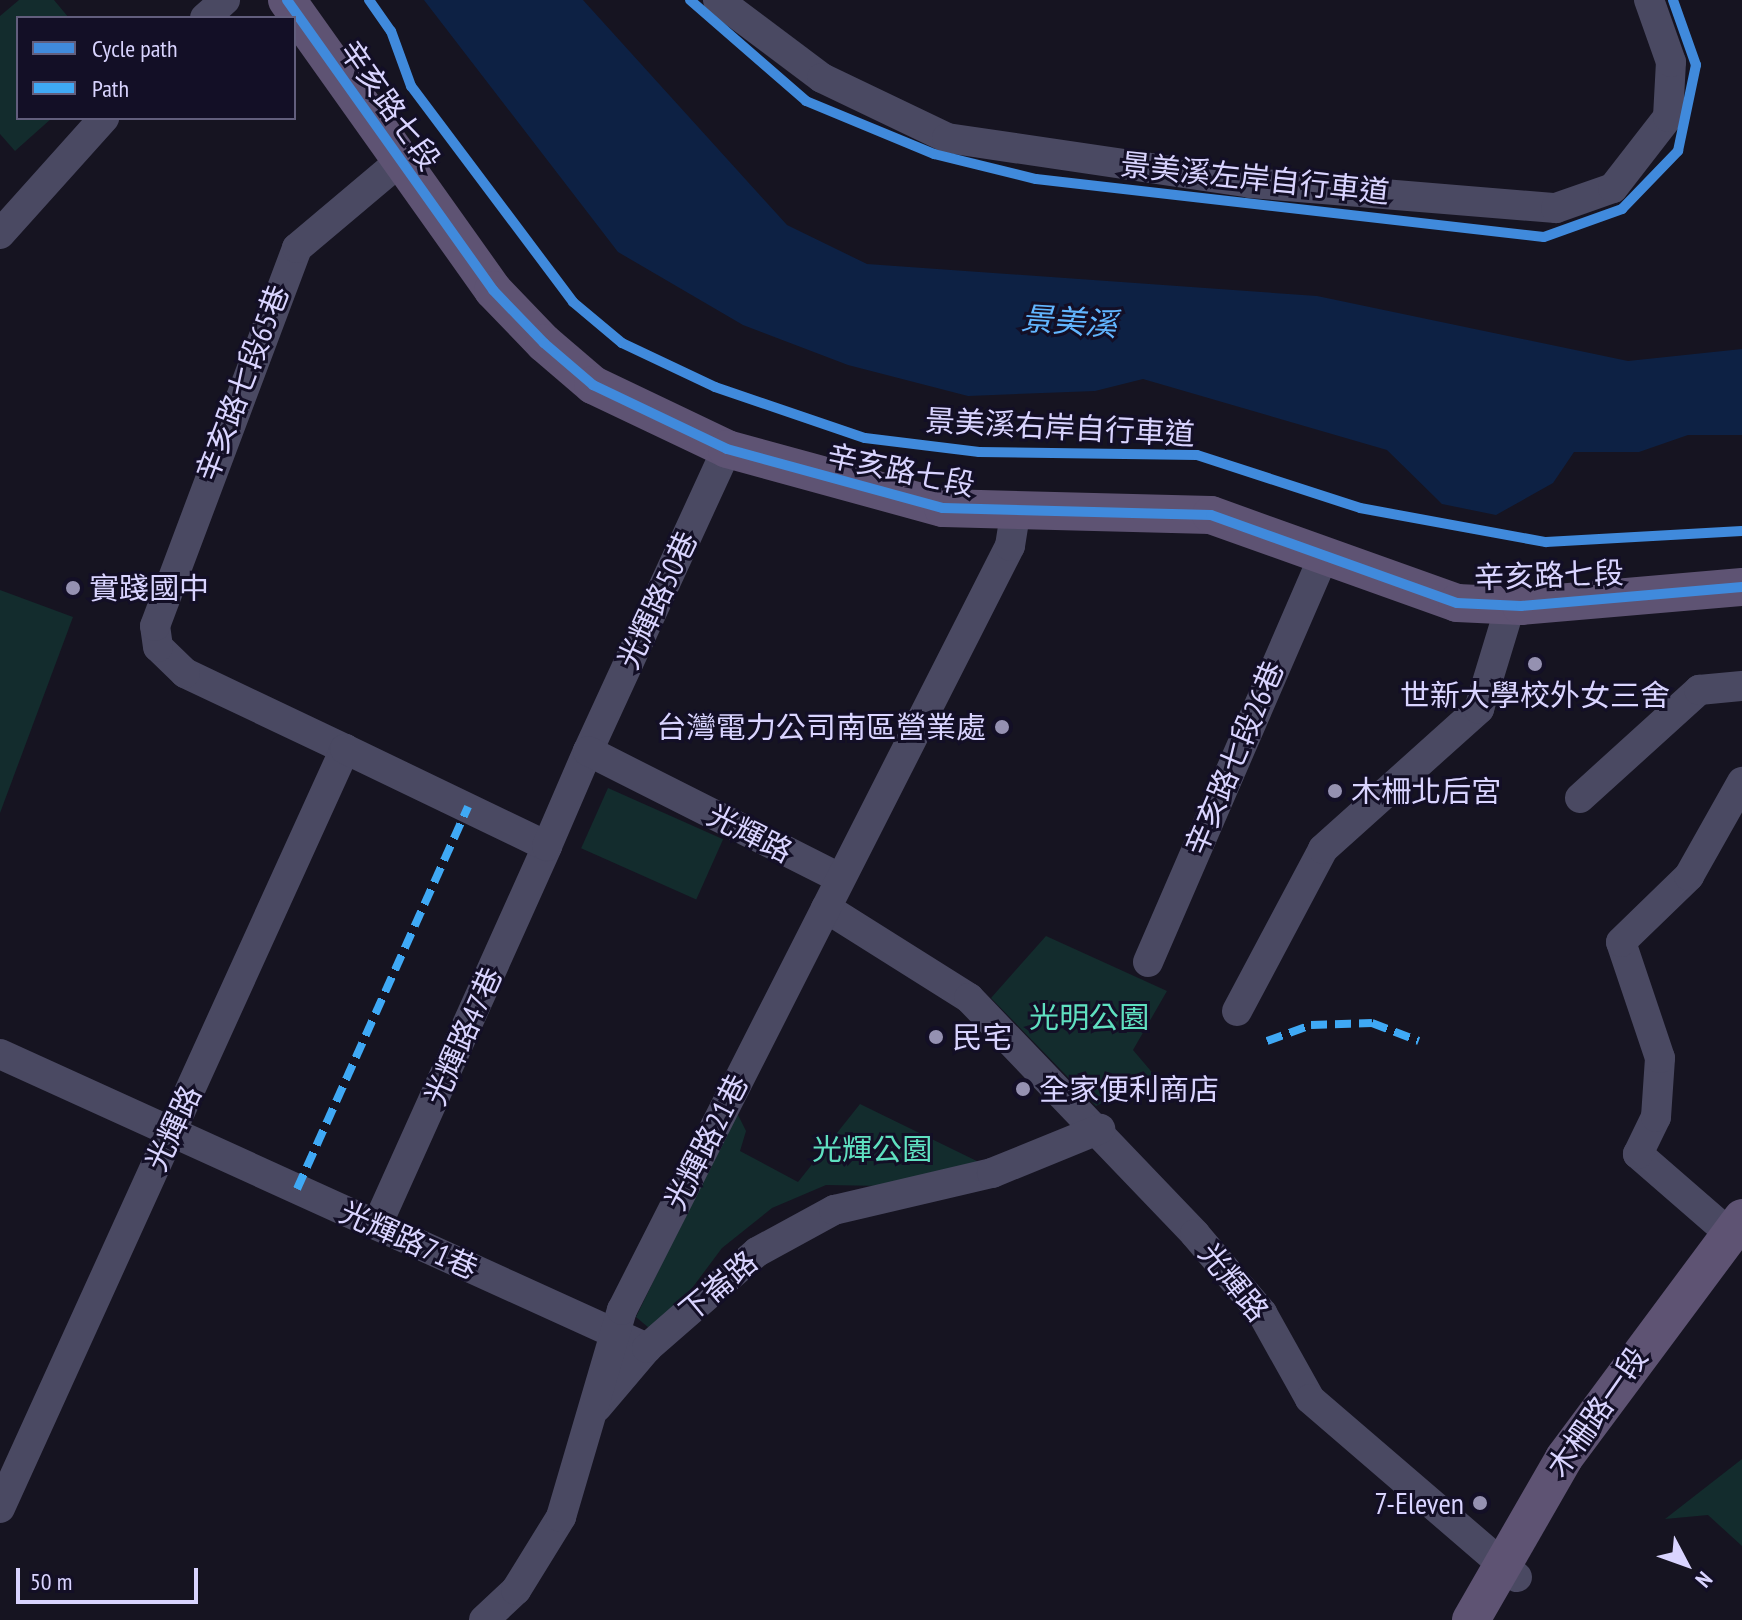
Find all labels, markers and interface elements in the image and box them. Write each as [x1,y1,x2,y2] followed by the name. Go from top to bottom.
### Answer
[16,16,296,120] legend
[92,33,178,64] text: Cycle path
[332,33,448,177] street label: 辛亥路七段
[92,73,129,104] text: Path
[1119,146,1391,210] street label: 景美溪左岸自行車道
[188,280,296,486] street label: 辛亥路七段65巷
[1020,298,1118,344] water label: 景美溪
[924,402,1196,452] street label: 景美溪右岸自行車道
[824,437,978,503] street label: 辛亥路七段
[610,526,704,674] street label: 光輝路50巷
[1473,554,1625,596] street label: 辛亥路七段
[89,570,209,606] place label: 實踐國中
[64,579,82,597] marker: 實踐國中
[1526,655,1544,673] marker: 世新大學校外女三舍
[1177,656,1291,860] street label: 辛亥路七段26巷
[1400,677,1670,713] place label: 世新大學校外女三舍
[656,709,986,745] place label: 台灣電力公司南區營業處
[993,718,1011,736] marker: 台灣電力公司南區營業處
[1351,773,1501,809] place label: 木柵北后宮
[1326,782,1344,800] marker: 木柵北后宮
[702,797,798,869] street label: 光輝路
[417,962,509,1110] street label: 光輝路47巷
[1029,999,1149,1035] park label: 光明公園
[952,1019,1012,1055] place label: 民宅
[927,1028,945,1046] marker: 民宅
[657,1068,755,1216] street label: 光輝路21巷
[1039,1071,1219,1107] place label: 全家便利商店
[138,1080,208,1176] street label: 光輝路
[1014,1080,1032,1098] marker: 全家便利商店
[812,1131,932,1167] park label: 光輝公園
[335,1194,483,1286] street label: 光輝路71巷
[1192,1236,1276,1328] street label: 光輝路
[672,1243,764,1329] street label: 下崙路
[1539,1340,1655,1484] street label: 木柵路一段
[1374,1485,1464,1521] place label: 7-Eleven
[1471,1494,1489,1512] marker: 7-Eleven
[1646,1524,1726,1604] north arrow
[20,1552,202,1602] scale bar
[30,1566,72,1597] text: 50 m
[1690,1566,1719,1593] text: N

